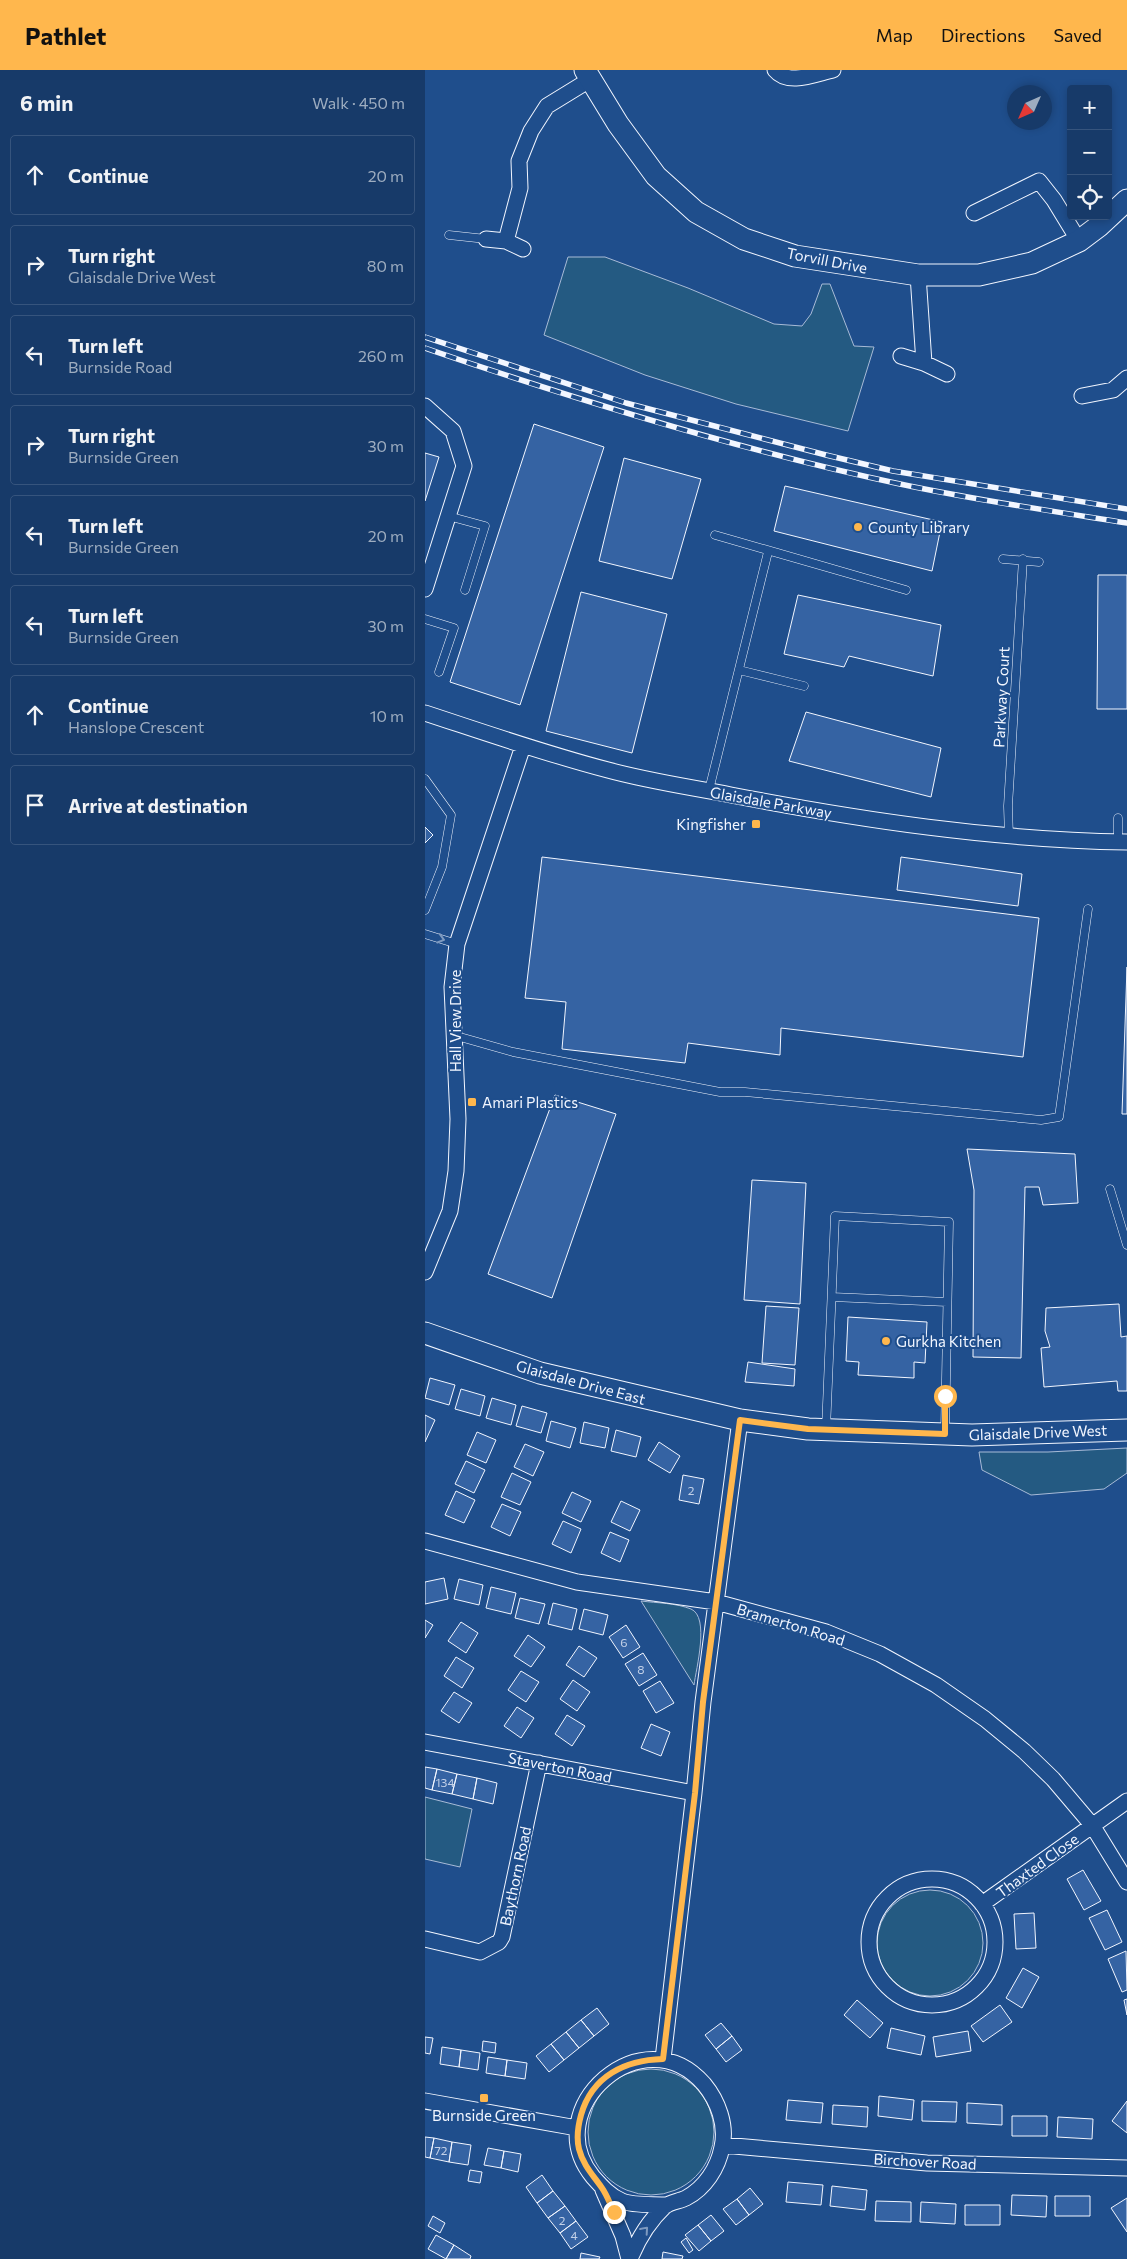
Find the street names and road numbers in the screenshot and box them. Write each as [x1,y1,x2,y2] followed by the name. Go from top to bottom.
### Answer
[785,243,869,277] street label: Torvill Drive
[989,646,1013,748] street label: Parkway Court
[709,782,833,822] street label: Glaisdale Parkway
[446,970,464,1072] street label: Hall View Drive
[514,1356,648,1408] street label: Glaisdale Drive East
[968,1421,1108,1443] street label: Glaisdale Drive West
[735,1599,847,1649] street label: Bramerton Road
[507,1748,613,1786] street label: Staverton Road
[496,1825,534,1927] street label: Baythorn Road
[992,1829,1082,1901] street label: Thaxted Close
[873,2149,977,2173] street label: Birchover Road

